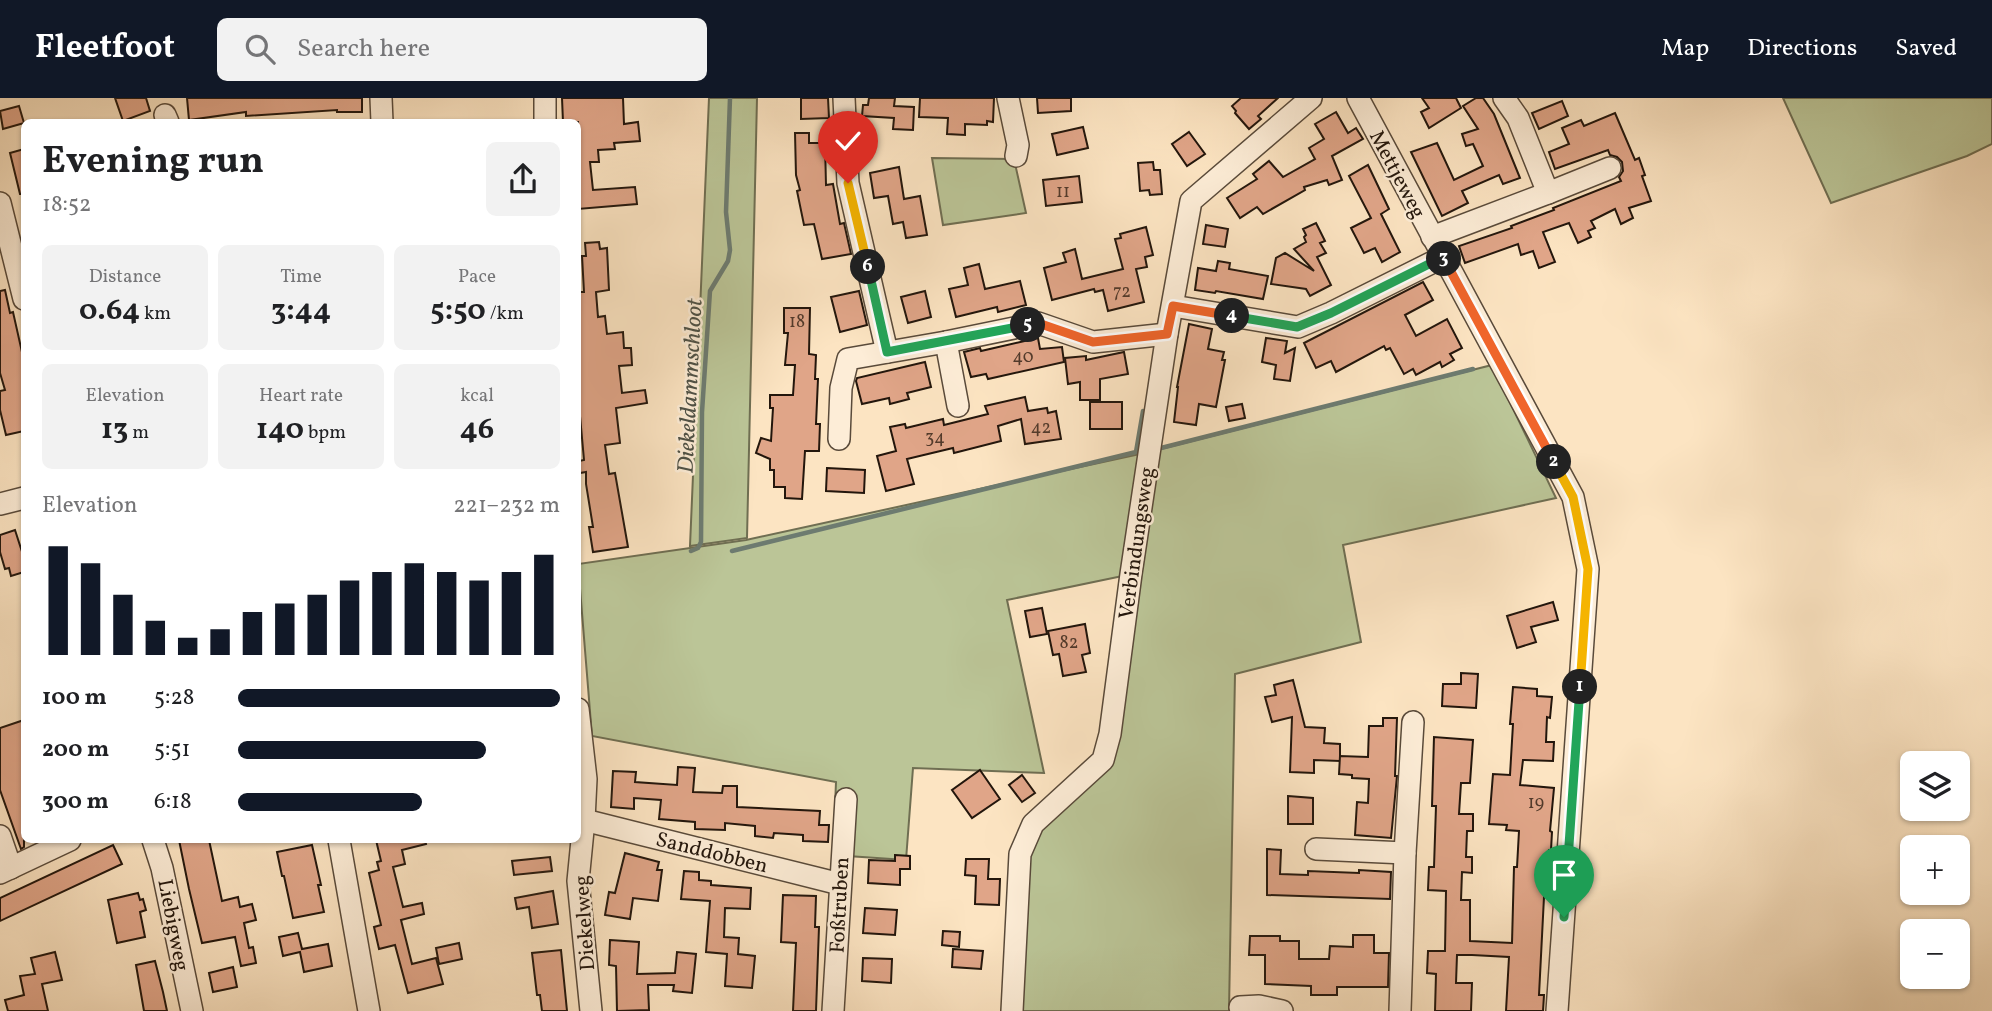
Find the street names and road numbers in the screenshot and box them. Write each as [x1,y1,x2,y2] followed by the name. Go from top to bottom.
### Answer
[1361,125,1432,224] street label: Mettjeweg
[1112,465,1163,621] street label: Verbindungsweg
[653,826,771,881] street label: Sanddobben
[823,856,858,954] street label: Foßtruben
[568,874,603,972] street label: Diekelweg
[149,877,196,974] street label: Liebigweg

